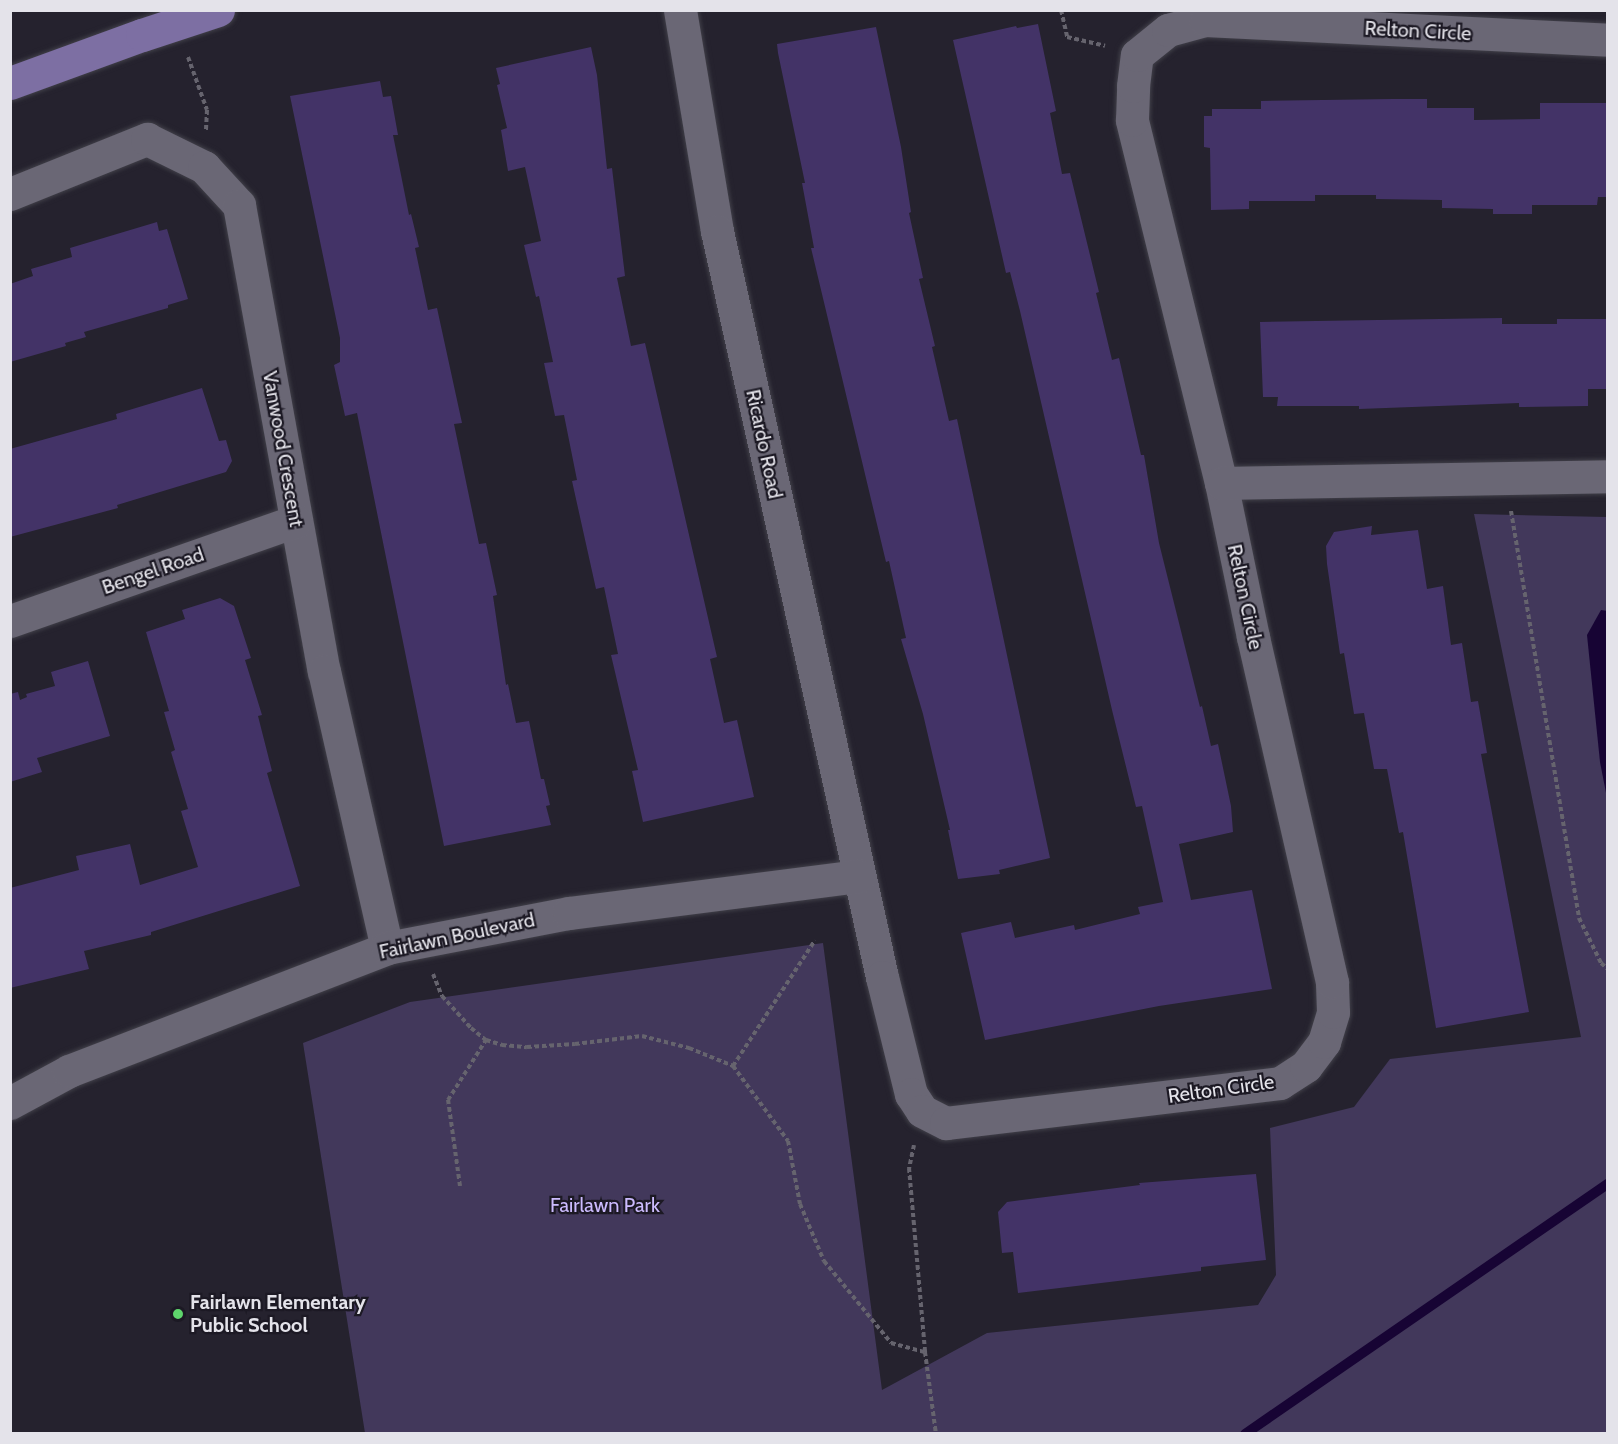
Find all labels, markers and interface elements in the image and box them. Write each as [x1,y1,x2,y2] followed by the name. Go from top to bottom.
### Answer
[1364,16,1472,46] street label: Relton Circle
[257,369,309,529] street label: Vanwood Crescent
[741,387,787,501] street label: Ricardo Road
[99,542,207,600] street label: Bengel Road
[1222,542,1268,652] street label: Relton Circle
[377,908,537,964] street label: Fairlawn Boulevard
[1166,1070,1276,1108] street label: Relton Circle
[550,1193,660,1217] park label: Fairlawn Park
[190,1290,366,1337] place label: Fairlawn Elementary Public School
[171,1307,185,1321] marker: Fairlawn Elementary Public School

